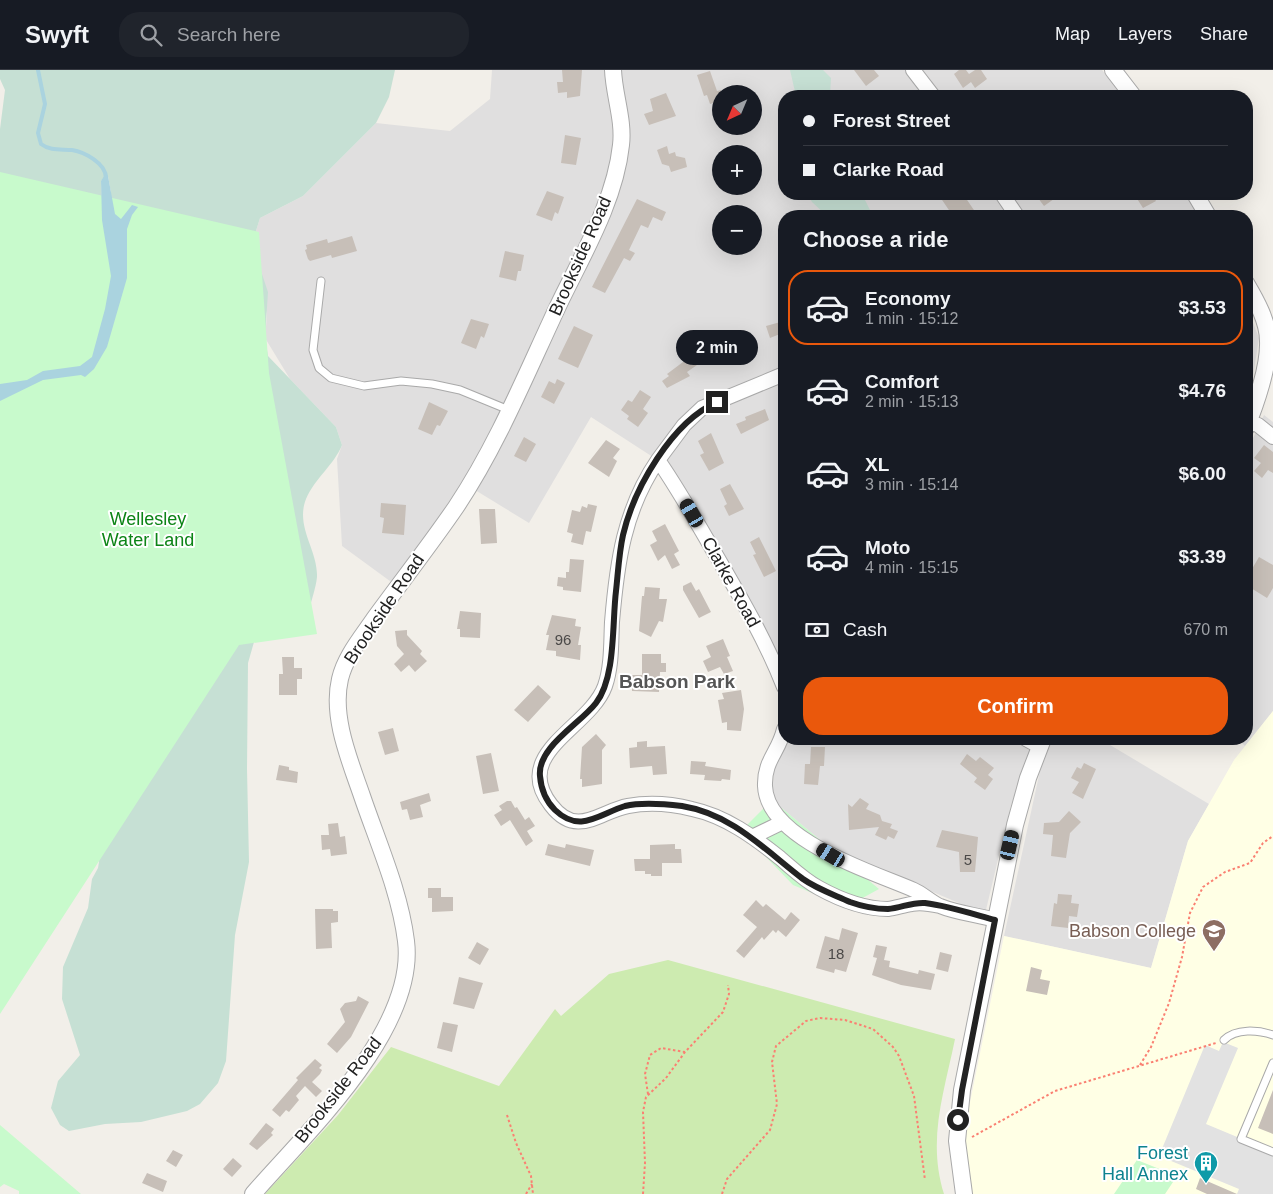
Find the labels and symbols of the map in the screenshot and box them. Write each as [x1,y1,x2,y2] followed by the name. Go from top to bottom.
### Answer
[712,85,762,135] north arrow
[545,193,615,319] street label: Brookside Road
[676,330,758,364] callout: 2 min
[706,391,728,413] route end
[678,496,705,530] car
[102,509,194,550] park label: Wellesley Water Land
[698,533,764,631] street label: Clarke Road
[340,550,428,668] street label: Brookside Road
[555,631,571,648] house number: 96
[619,671,736,692] district label: Babson Park
[999,829,1020,861] car
[814,841,847,869] car
[964,851,972,868] house number: 5
[1201,918,1227,952] school or university icon: Babson College
[1069,921,1196,941] place label: Babson College
[828,945,844,962] house number: 18
[291,1033,385,1147] street label: Brookside Road
[947,1109,969,1131] route start
[1102,1143,1188,1184] place label: Forest Hall Annex
[1193,1150,1219,1184] building icon: Forest Hall Annex

